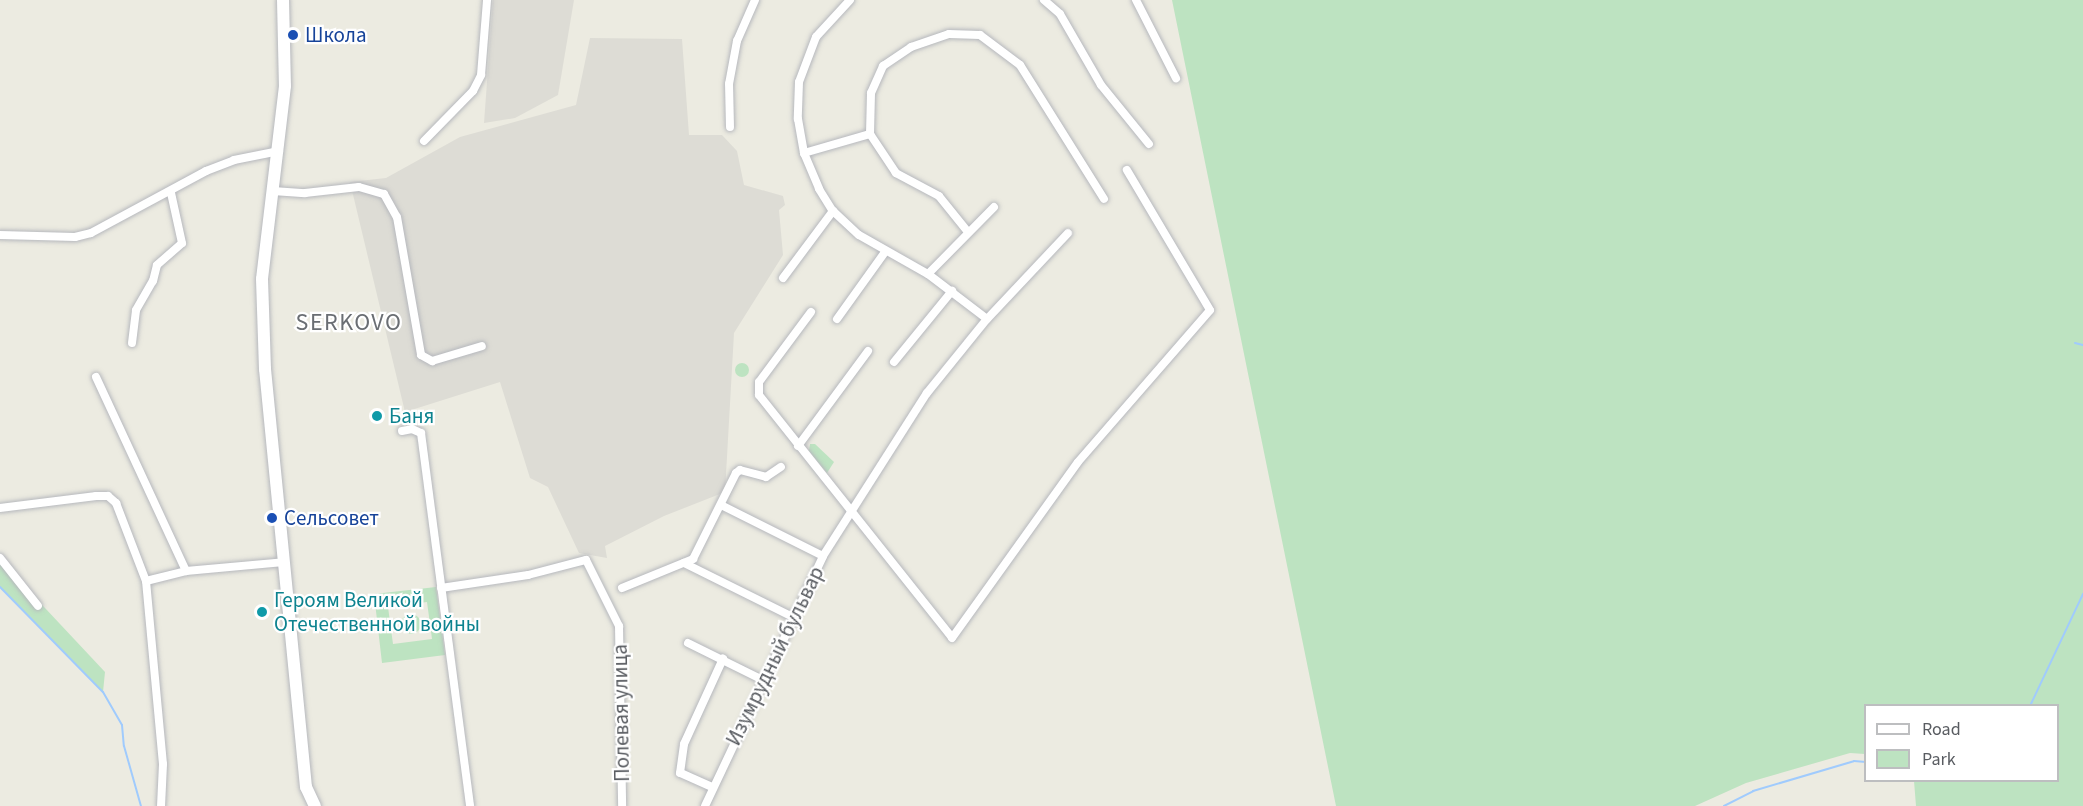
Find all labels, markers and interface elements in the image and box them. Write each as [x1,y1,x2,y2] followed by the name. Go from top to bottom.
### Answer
[305,22,367,48] place label: Школа
[286,28,300,42] marker: Школа
[296,309,402,337] district label: SERKOVO
[389,403,434,429] place label: Баня
[370,409,384,423] marker: Баня
[284,505,379,531] place label: Сельсовет
[265,511,279,525] marker: Сельсовет
[721,562,829,750] street label: Изумрудный бульвар
[274,587,480,637] place label: Героям Великой Отечественной войны
[255,605,269,619] marker: Героям Великой Отечественной войны
[607,644,635,782] street label: Полевая улица
[1864,704,2059,782] legend
[1922,717,1961,742] text: Road
[1922,747,1956,772] text: Park

